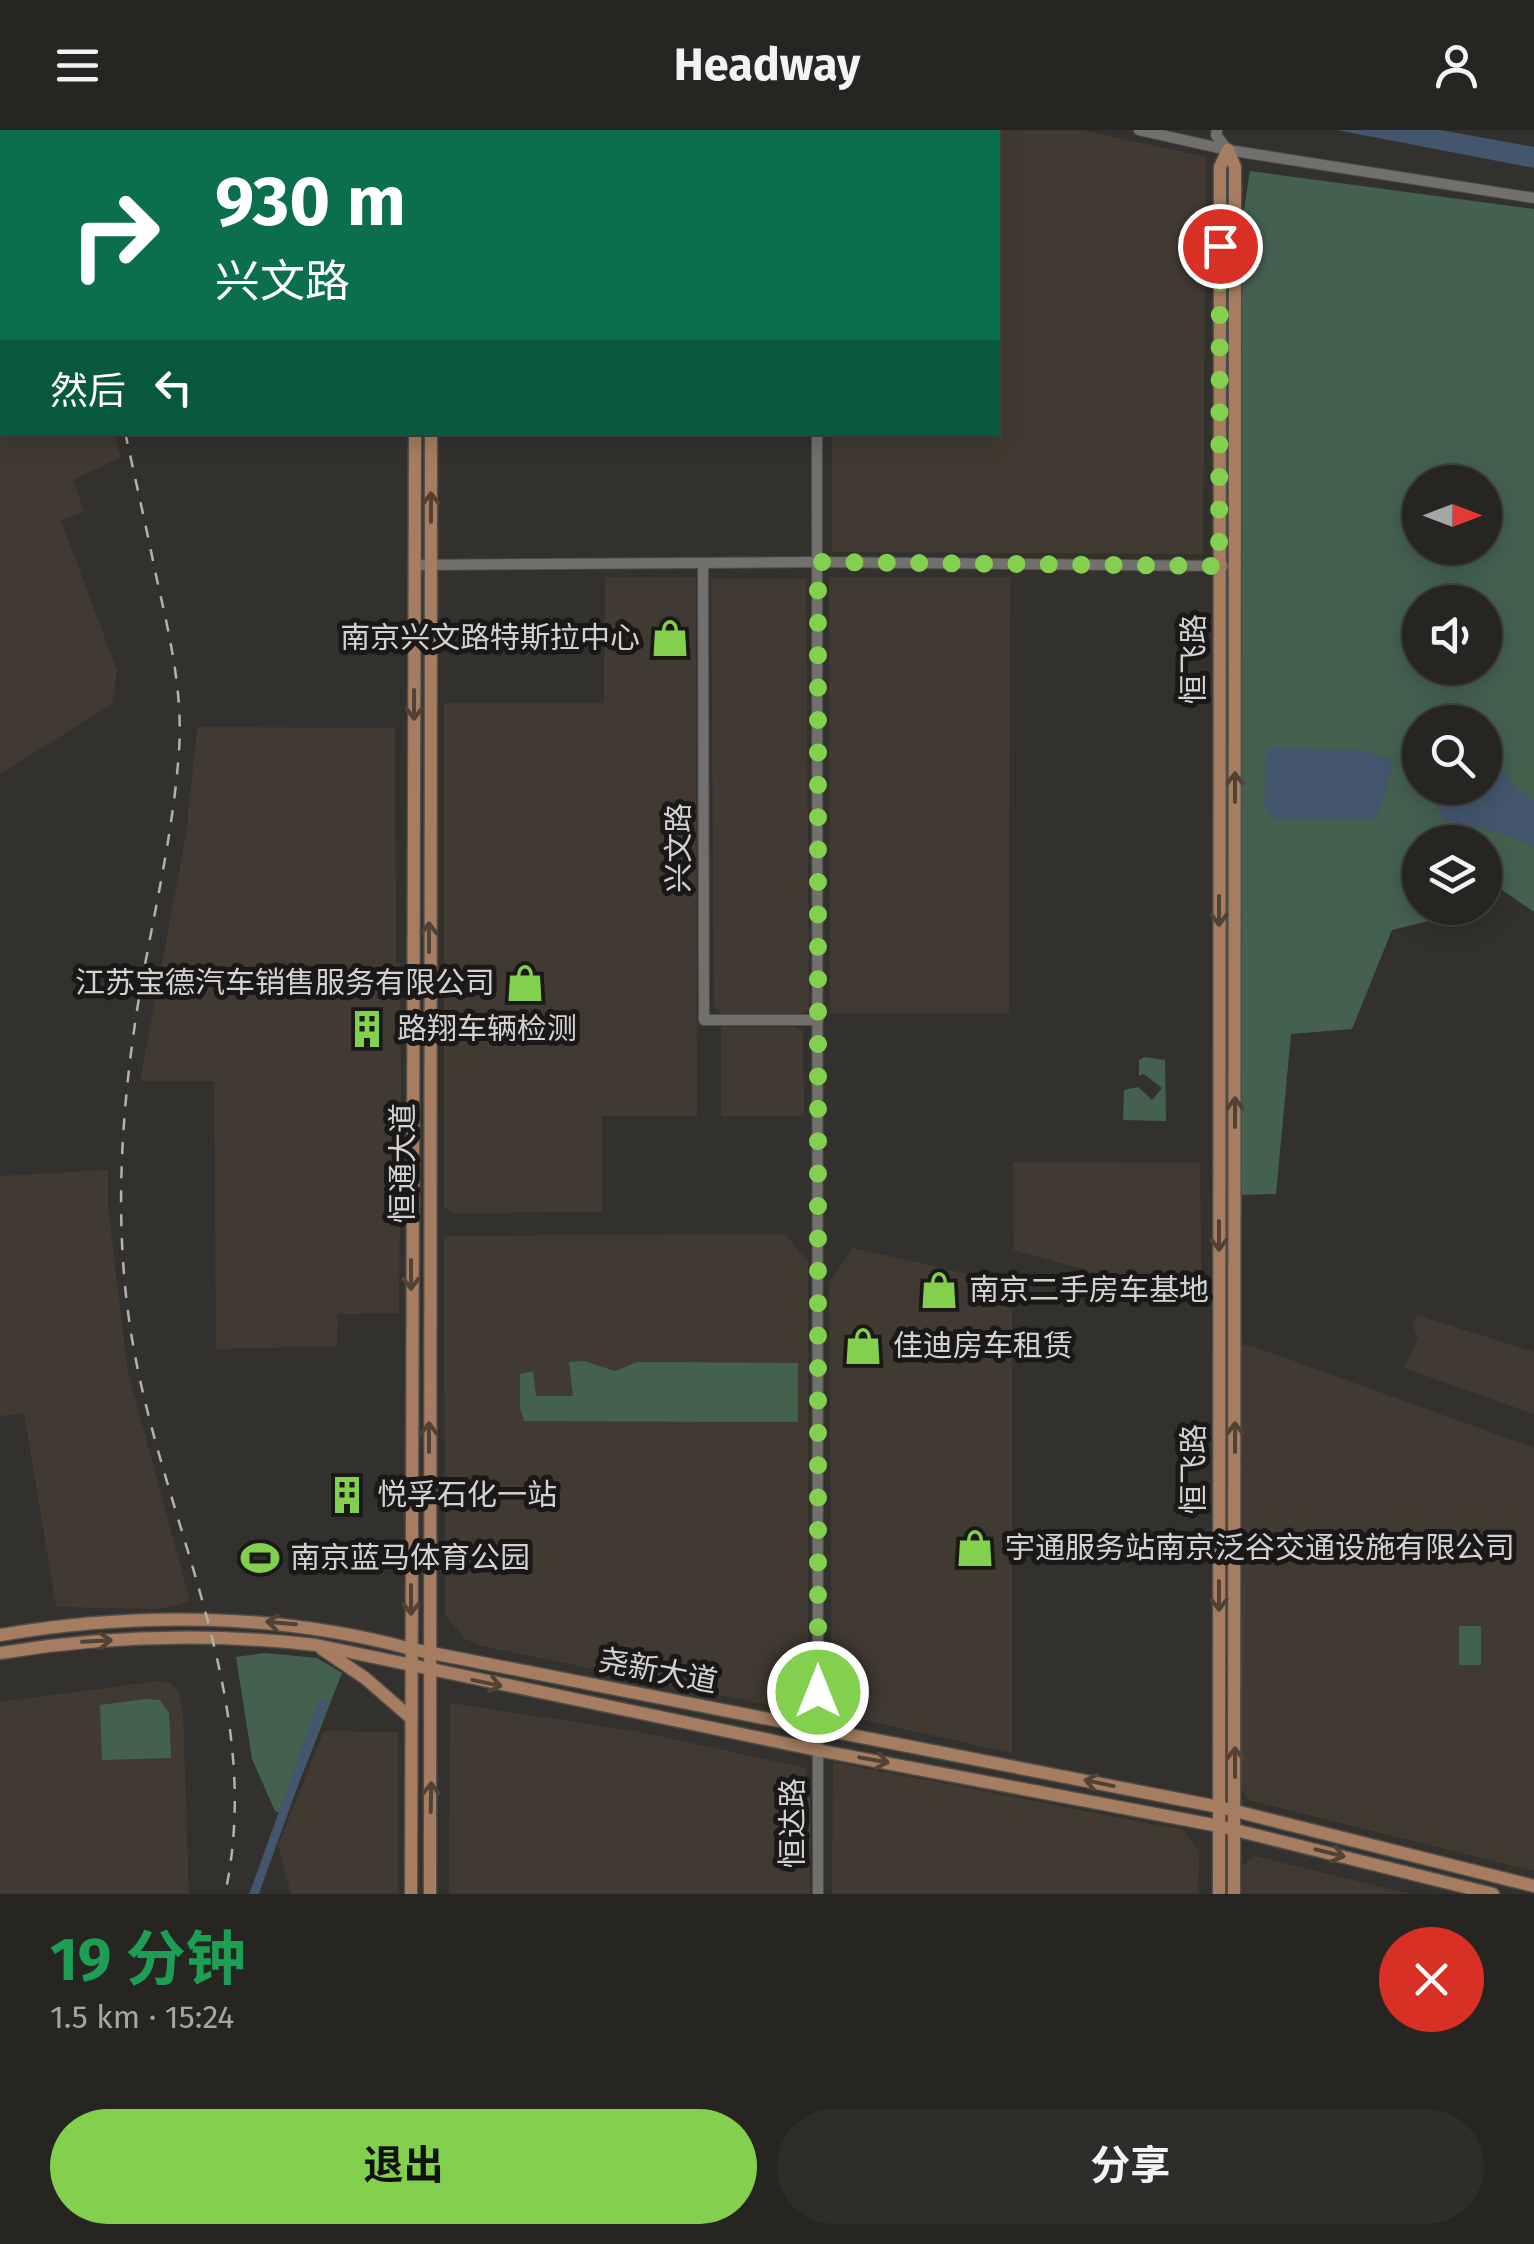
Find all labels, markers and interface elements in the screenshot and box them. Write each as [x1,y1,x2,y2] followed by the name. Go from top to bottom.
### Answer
[50,38,105,93] icon: menu
[674,38,860,92] text: Headway
[1429,38,1484,93] icon: person
[215,160,406,244] text: 930 m
[50,170,180,300] icon: right
[1178,204,1263,289] pin
[1193,219,1248,274] icon: arrive
[215,255,350,309] text: 兴文路
[146,360,201,415] icon: left
[50,368,126,414] text: 然后
[1402,465,1502,565] north arrow
[1402,465,1502,925] map controls
[422,491,440,524] one-way arrow
[1402,585,1502,685] button: sound
[1176,614,1212,704] street label: 恒飞路
[649,617,691,659] shop icon: 南京兴文路特斯拉中心
[340,620,640,656] place label: 南京兴文路特斯拉中心
[404,688,424,720] one-way arrow
[1402,705,1502,805] button: search
[1226,771,1244,804] one-way arrow
[661,803,697,893] street label: 兴文路
[1402,825,1502,925] button: layers
[1210,894,1228,927] one-way arrow
[420,921,438,954] one-way arrow
[504,962,546,1004] shop icon: 江苏宝德汽车销售服务有限公司
[75,965,495,1001] place label: 江苏宝德汽车销售服务有限公司
[346,1008,388,1050] building icon: 路翔车辆检测
[397,1011,577,1047] place label: 路翔车辆检测
[1226,1096,1244,1128] one-way arrow
[385,1103,421,1223] street label: 恒通大道
[1209,1220,1228,1252] one-way arrow
[402,1258,420,1290] one-way arrow
[918,1269,960,1311] shop icon: 南京二手房车基地
[969,1272,1209,1308] place label: 南京二手房车基地
[842,1325,884,1367] shop icon: 佳迪房车租赁
[893,1328,1073,1364] place label: 佳迪房车租赁
[420,1421,438,1454] one-way arrow
[1226,1421,1245,1453] one-way arrow
[1176,1424,1212,1514] street label: 恒飞路
[326,1474,368,1516] building icon: 悦孚石化一站
[377,1477,557,1513] place label: 悦孚石化一站
[954,1527,996,1569] shop icon: 宇通服务站南京泛谷交通设施有限公司
[1005,1530,1515,1566] place label: 宇通服务站南京泛谷交通设施有限公司
[239,1537,281,1579] sports icon: 南京蓝马体育公园
[290,1540,530,1576] place label: 南京蓝马体育公园
[1210,1580,1229,1612] one-way arrow
[402,1582,420,1615] one-way arrow
[266,1614,298,1633] one-way arrow
[80,1631,112,1650] one-way arrow
[766,1640,870,1744] position arrow
[596,1642,720,1700] street label: 尧新大道
[470,1674,502,1693] one-way arrow
[1226,1746,1244,1778] one-way arrow
[858,1751,890,1770] one-way arrow
[1083,1772,1115,1791] one-way arrow
[775,1778,811,1868] street label: 恒达路
[422,1781,440,1814] one-way arrow
[1314,1845,1345,1864] one-way arrow
[50,1924,246,1996] text: 19 分钟
[1379,1927,1484,2032] button: close
[50,1998,234,2036] text: 1.5 km · 15:24
[50,2109,757,2224] button: 退出
[777,2109,1484,2224] button: 分享

